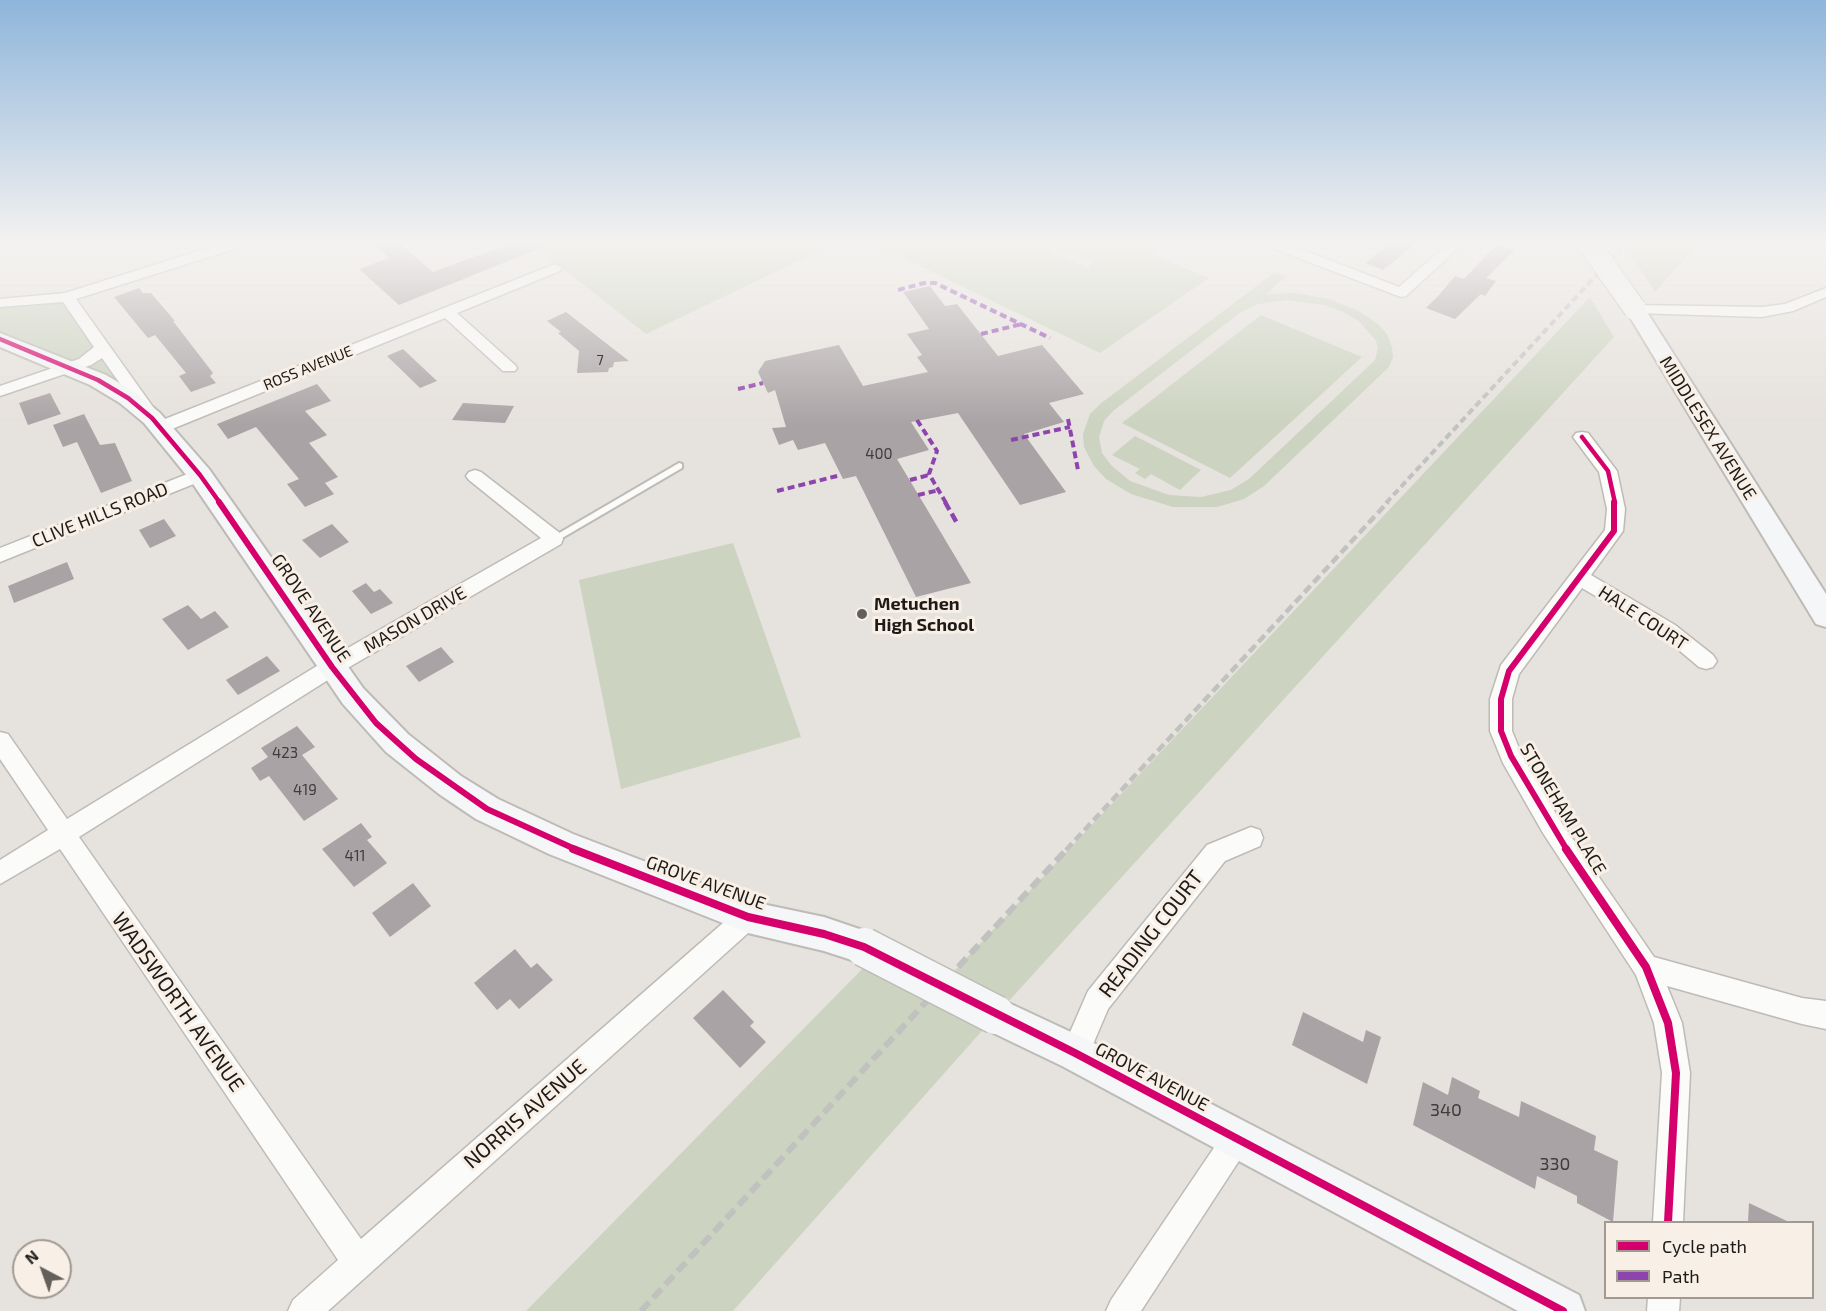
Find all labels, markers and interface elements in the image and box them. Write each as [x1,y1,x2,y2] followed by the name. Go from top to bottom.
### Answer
[261,342,355,394] street label: ROSS AVENUE
[596,352,604,368] house number: 7
[1655,352,1761,504] street label: MIDDLESEX AVENUE
[865,445,893,463] house number: 400
[29,478,171,552] street label: CLIVE HILLS ROAD
[267,550,355,666] street label: GROVE AVENUE
[1594,581,1692,655] street label: HALE COURT
[360,582,470,658] street label: MASON DRIVE
[874,593,974,636] place label: Metuchen High School
[855,607,869,621] marker: Metuchen High School
[1515,739,1611,879] street label: STONEHAM PLACE
[272,744,298,762] house number: 423
[293,781,317,799] house number: 419
[344,847,366,865] house number: 411
[643,851,769,915] street label: GROVE AVENUE
[1093,865,1209,1003] street label: READING COURT
[107,907,249,1097] street label: WADSWORTH AVENUE
[1091,1038,1213,1116] street label: GROVE AVENUE
[459,1054,591,1174] street label: NORRIS AVENUE
[1430,1099,1462,1121] house number: 340
[1540,1153,1570,1175] house number: 330
[1604,1221,1814,1299] legend
[1662,1235,1747,1257] text: Cycle path
[12,1239,72,1299] north arrow
[21,1246,42,1268] text: N
[1662,1265,1700,1287] text: Path

